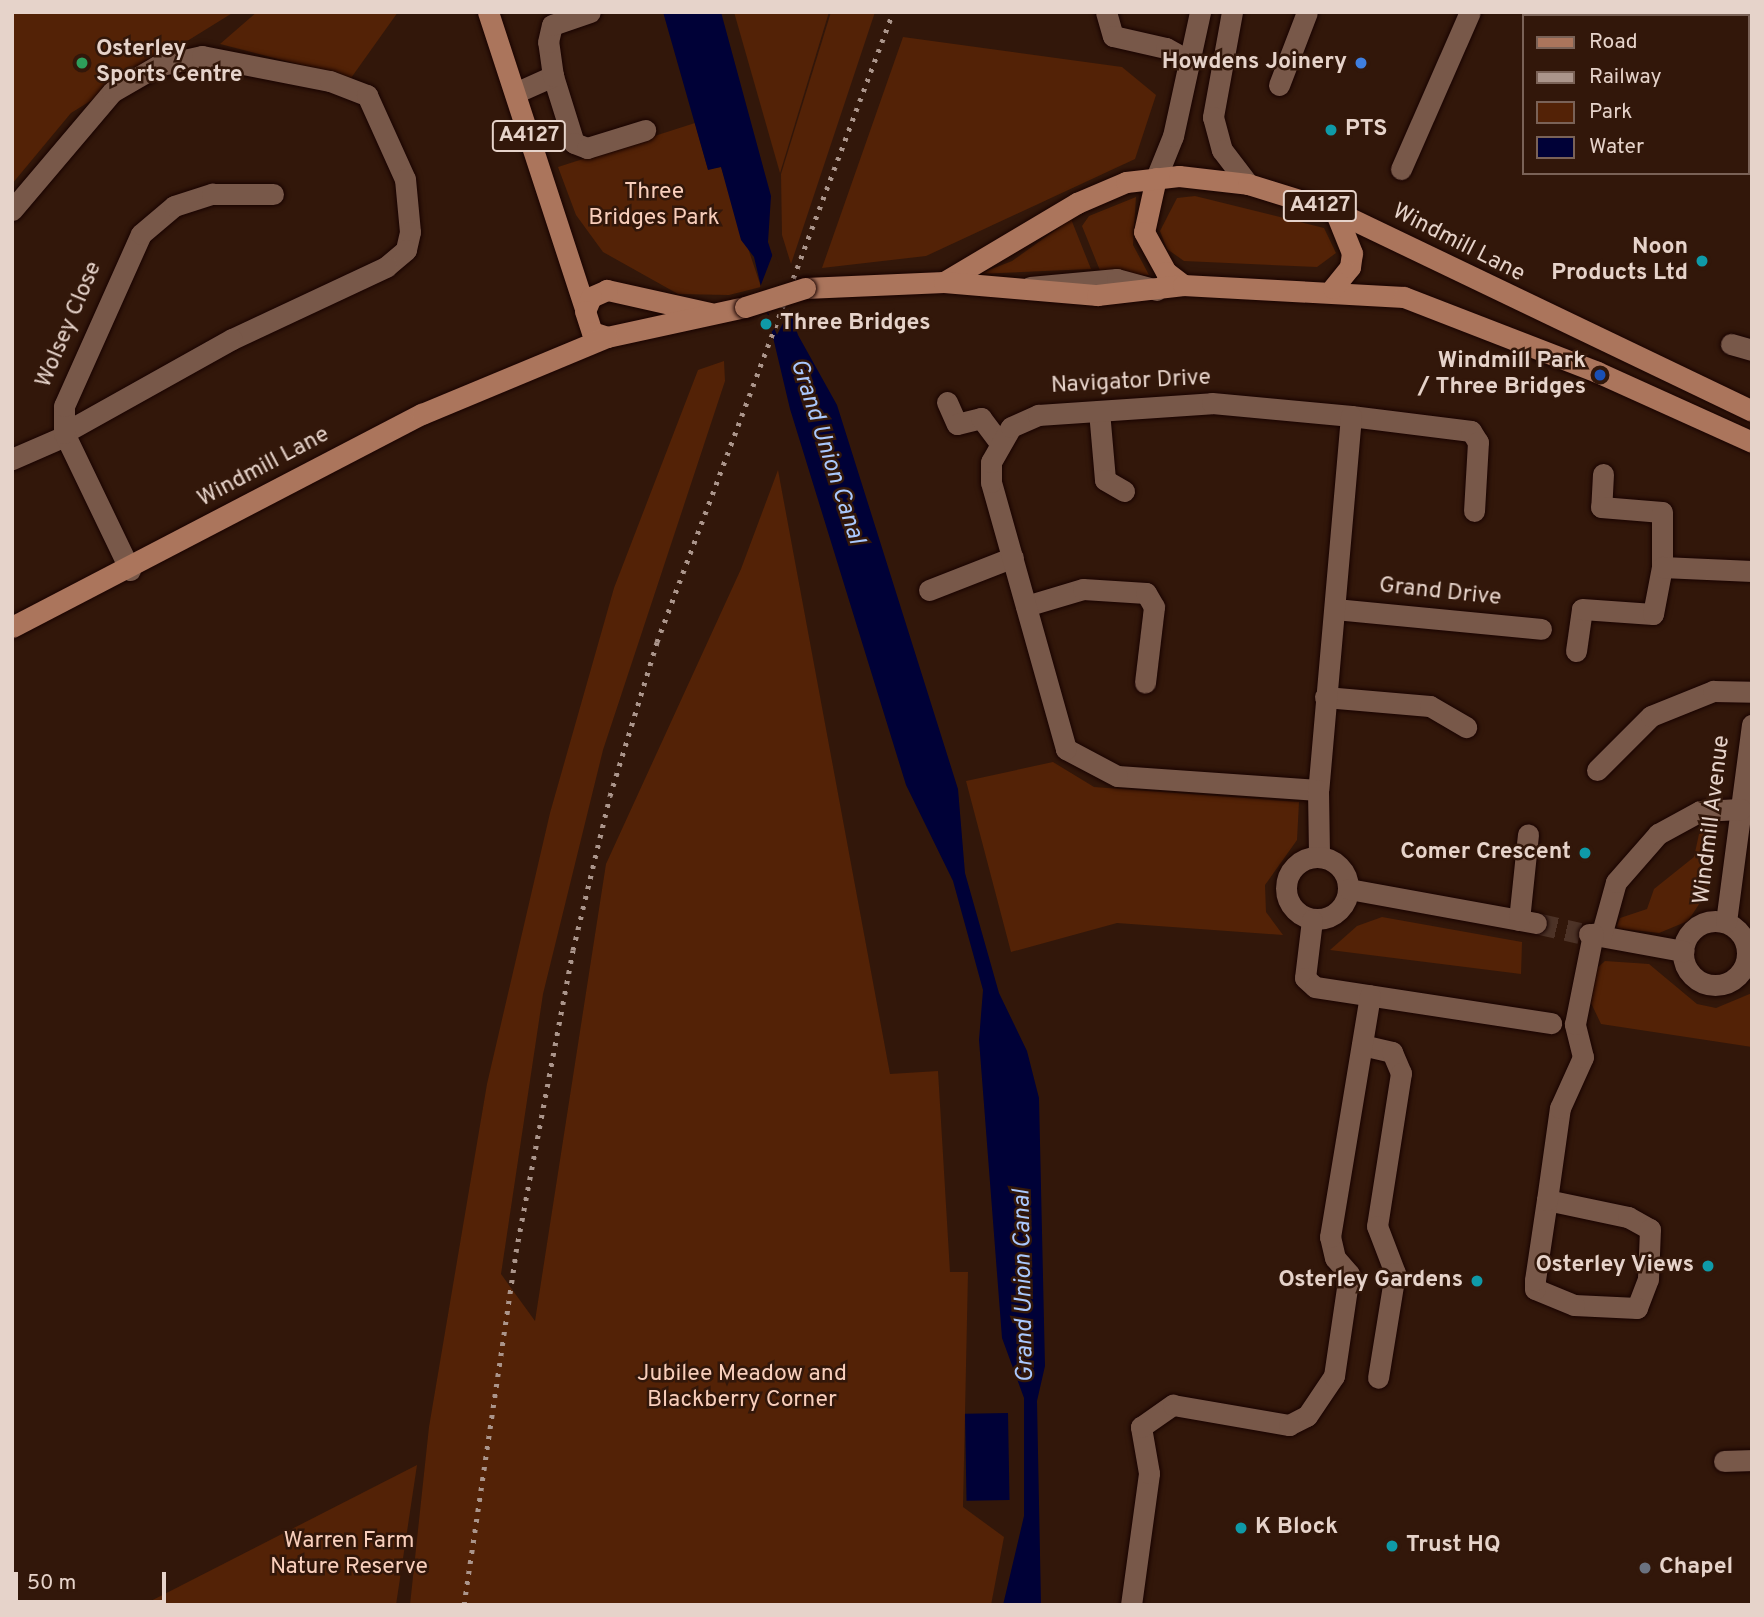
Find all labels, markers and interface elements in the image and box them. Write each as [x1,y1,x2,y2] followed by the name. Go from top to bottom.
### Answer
[1522,14,1750,175] legend
[1589,29,1638,56] text: Road
[96,36,243,90] place label: Osterley Sports Centre
[1162,49,1347,77] place label: Howdens Joinery
[74,55,90,71] marker: Osterley Sports Centre
[1353,55,1369,71] marker: Howdens Joinery
[1589,64,1662,91] text: Railway
[1589,99,1632,126] text: Park
[1345,116,1387,144] place label: PTS
[490,118,568,154] road number: A4127
[1323,122,1339,138] marker: PTS
[1589,134,1644,161] text: Water
[588,179,720,233] park label: Three Bridges Park
[1282,188,1358,224] road number: A4127
[1387,199,1529,289] street label: Windmill Lane
[1551,234,1688,288] place label: Noon Products Ltd
[1694,253,1710,269] marker: Noon Products Ltd
[31,258,109,392] street label: Wolsey Close
[780,310,930,338] place label: Three Bridges
[758,316,774,332] marker: Three Bridges
[1418,348,1586,402] place label: Windmill Park / Three Bridges
[782,356,870,548] water label: Grand Union Canal
[1050,365,1212,401] street label: Navigator Drive
[1592,367,1608,383] marker: Windmill Park / Three Bridges
[193,422,335,514] street label: Windmill Lane
[1377,573,1503,613] street label: Grand Drive
[1689,733,1737,907] street label: Windmill Avenue
[1400,839,1571,867] place label: Comer Crescent
[1577,845,1593,861] marker: Comer Crescent
[1009,1189,1041,1383] water label: Grand Union Canal
[1535,1252,1694,1280] place label: Osterley Views
[1700,1258,1716,1274] marker: Osterley Views
[1278,1267,1463,1295] place label: Osterley Gardens
[1469,1273,1485,1289] marker: Osterley Gardens
[637,1361,847,1415] park label: Jubilee Meadow and Blackberry Corner
[1255,1514,1338,1542] place label: K Block
[1233,1520,1249,1536] marker: K Block
[270,1528,428,1582] park label: Warren Farm Nature Reserve
[1406,1532,1501,1560] place label: Trust HQ
[1384,1538,1400,1554] marker: Trust HQ
[1659,1554,1733,1582] place label: Chapel
[18,1558,170,1602] scale bar
[1637,1560,1653,1576] marker: Chapel
[27,1570,76,1597] text: 50 m

